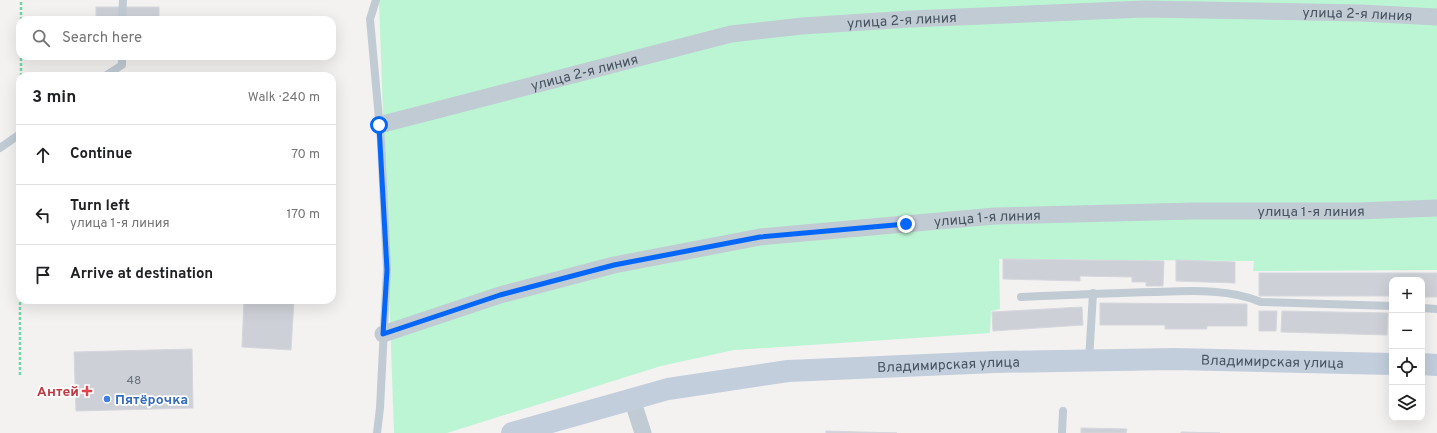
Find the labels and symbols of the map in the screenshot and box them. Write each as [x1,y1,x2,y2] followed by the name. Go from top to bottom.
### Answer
[1302,5,1413,26] street label: улица 2-я линия
[846,10,957,33] street label: улица 2-я линия
[529,51,640,95] street label: улица 2-я линия
[370,116,388,134] route start
[1257,204,1365,221] street label: улица 1-я линия
[933,208,1041,231] street label: улица 1-я линия
[897,215,915,233] route end
[1201,353,1344,373] street label: Владимирская улица
[877,355,1020,377] street label: Владимирская улица
[127,373,141,389] house number: 48
[37,384,79,401] place label: Антей
[82,386,92,396] marker: Антей
[115,392,188,409] place label: Пятёрочка
[102,394,112,404] marker: Пятёрочка

